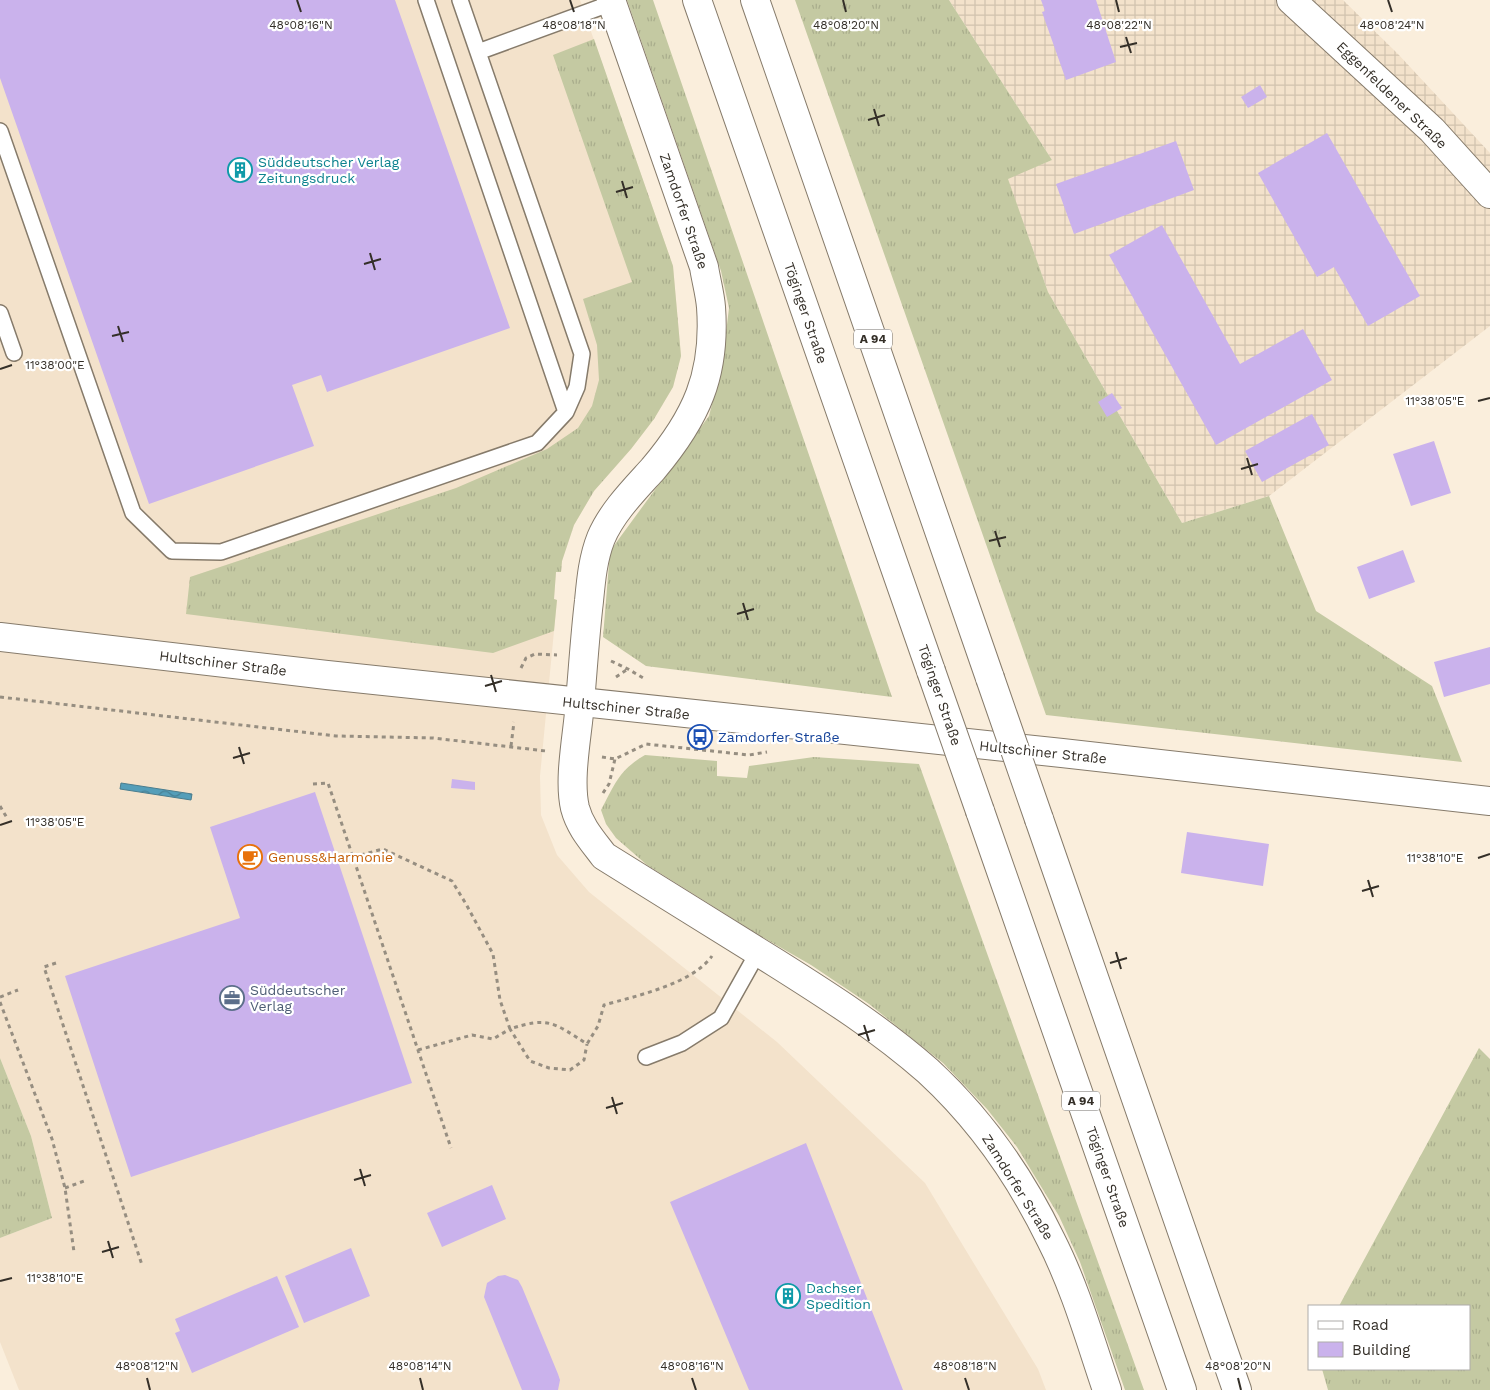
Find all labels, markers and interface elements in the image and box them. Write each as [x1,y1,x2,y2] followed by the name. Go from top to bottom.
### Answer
[269,18,333,32] text: 48°08'16"N
[542,18,606,32] text: 48°08'18"N
[813,18,879,32] text: 48°08'20"N
[1086,18,1152,32] text: 48°08'22"N
[1360,18,1424,32] text: 48°08'24"N
[1334,38,1450,152] street label: Eggenfeldener Straße
[657,151,711,271] street label: Zamdorfer Straße
[258,154,400,186] place label: Süddeutscher Verlag Zeitungsdruck
[227,157,253,183] building icon: Süddeutscher Verlag Zeitungsdruck
[781,260,831,366] street label: Töginger Straße
[854,329,892,348] road number: A 94
[25,358,85,372] text: 11°38'00"E
[1405,394,1465,408] text: 11°38'05"E
[915,642,965,748] street label: Töginger Straße
[158,647,288,679] street label: Hultschiner Straße
[561,693,691,723] street label: Hultschiner Straße
[687,724,713,750] bus stop icon: Zamdorfer Straße
[718,729,840,745] place label: Zamdorfer Straße
[978,737,1108,767] street label: Hultschiner Straße
[25,815,85,829] text: 11°38'05"E
[237,844,263,870] cafe icon: Genuss&Harmonie
[268,849,393,865] place label: Genuss&Harmonie
[1407,851,1464,865] text: 11°38'10"E
[250,982,346,1014] place label: Süddeutscher Verlag
[219,985,245,1011] office icon: Süddeutscher Verlag
[1062,1092,1100,1110] road number: A 94
[1083,1124,1133,1230] street label: Töginger Straße
[979,1131,1057,1243] street label: Zamdorfer Straße
[27,1271,84,1285] text: 11°38'10"E
[806,1280,871,1312] place label: Dachser Spedition
[775,1283,801,1309] building icon: Dachser Spedition
[1308,1305,1470,1370] legend
[1352,1316,1389,1334] text: Road
[1352,1341,1410,1359] text: Building
[115,1359,179,1373] text: 48°08'12"N
[389,1359,451,1373] text: 48°08'14"N
[660,1359,724,1373] text: 48°08'16"N
[933,1359,997,1373] text: 48°08'18"N
[1205,1359,1271,1373] text: 48°08'20"N

